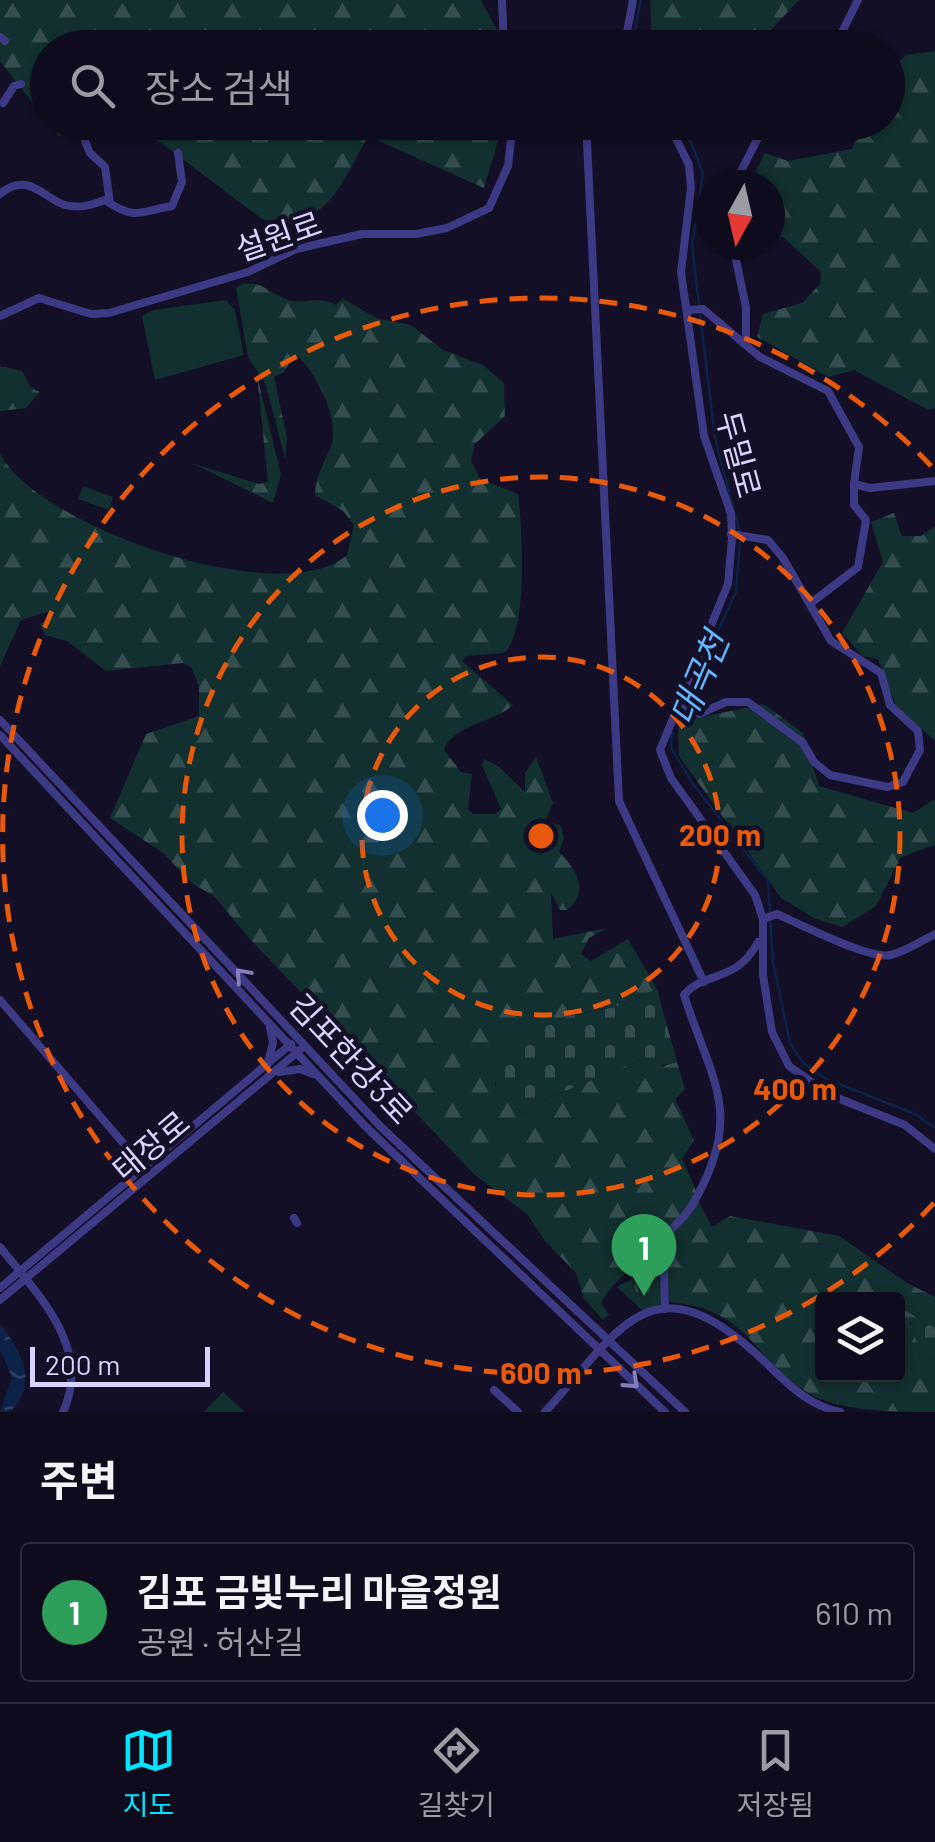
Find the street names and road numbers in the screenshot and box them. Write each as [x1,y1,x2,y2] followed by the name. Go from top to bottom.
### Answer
[230,203,326,267] street label: 설원로
[710,406,770,502] street label: 두밀로
[282,985,422,1131] street label: 김포한강3로
[104,1102,196,1188] street label: 태장로

